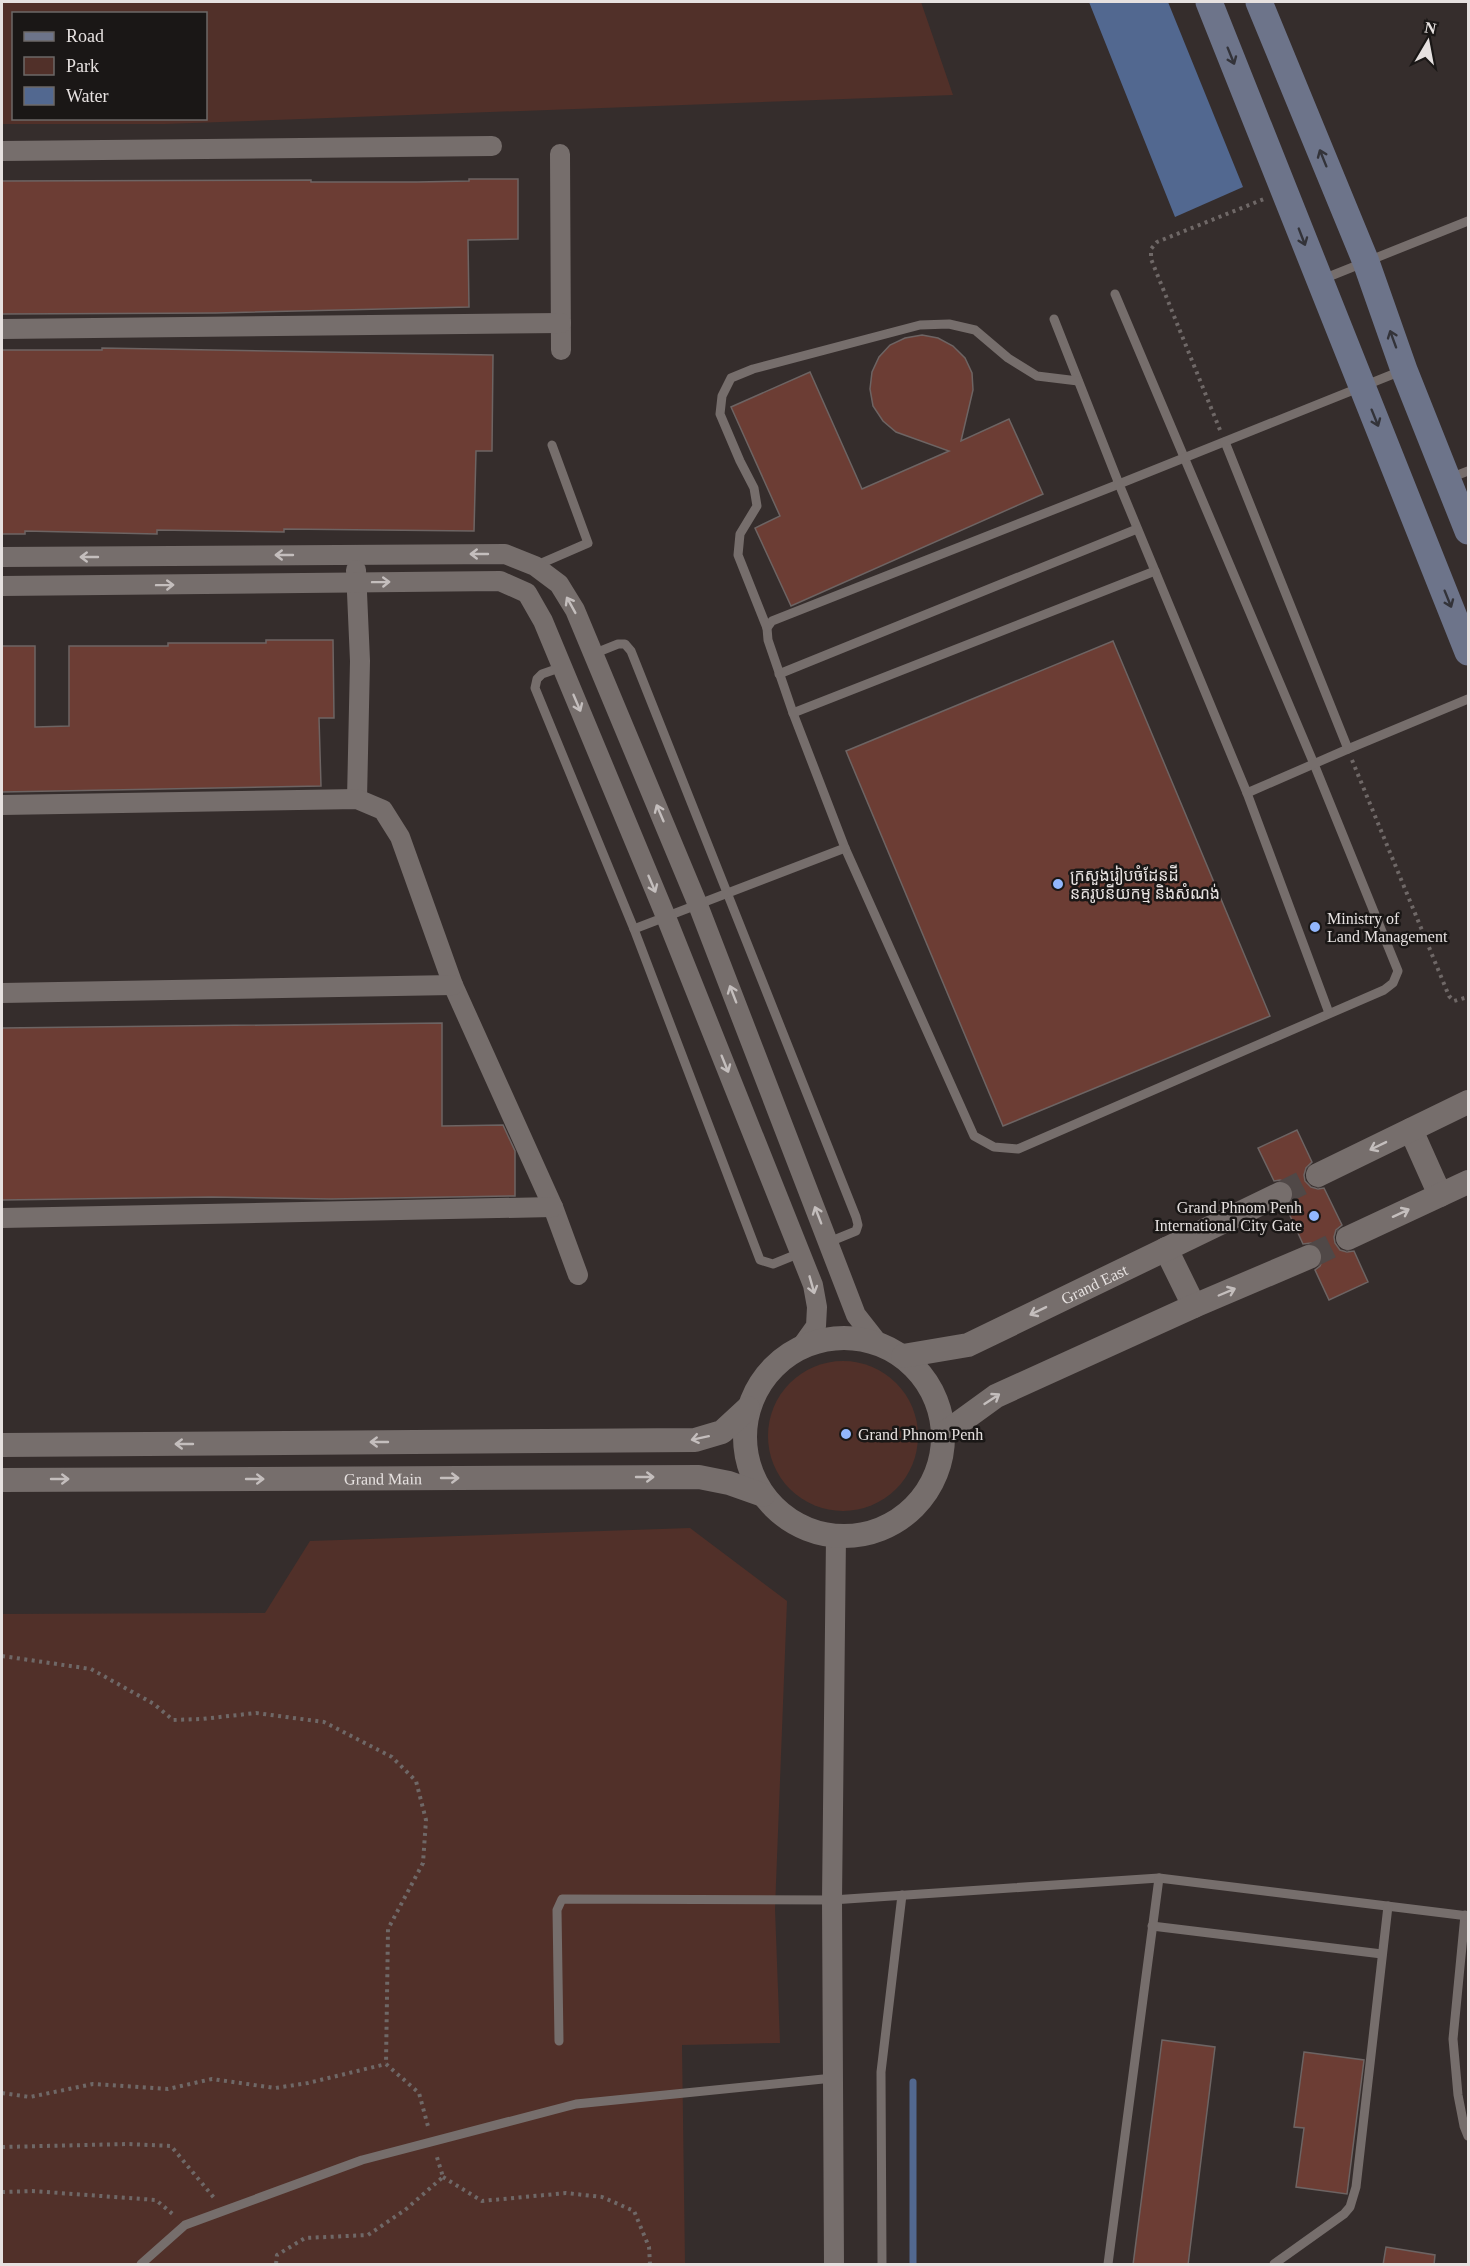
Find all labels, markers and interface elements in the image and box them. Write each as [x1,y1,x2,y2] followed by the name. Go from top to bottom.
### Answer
[12,12,207,120] legend
[1398,12,1458,72] north arrow
[1423,18,1438,37] text: N
[66,26,104,46] text: Road
[1226,46,1237,65] one-way arrow
[66,56,99,76] text: Park
[66,86,109,106] text: Water
[1317,149,1328,167] one-way arrow
[1298,228,1309,246] one-way arrow
[1387,331,1398,349] one-way arrow
[1370,408,1381,427] one-way arrow
[469,548,489,560] one-way arrow
[274,549,294,561] one-way arrow
[79,551,99,563] one-way arrow
[370,576,390,588] one-way arrow
[154,579,174,590] one-way arrow
[1443,590,1454,608] one-way arrow
[565,597,577,614] one-way arrow
[572,694,583,712] one-way arrow
[654,804,665,823] one-way arrow
[1070,864,1220,903] place label: ក្រសួងរៀបចំដែនដី នគរូបនីយកម្ម និងសំណង់
[647,874,658,892] one-way arrow
[1051,877,1065,891] marker: ក្រសួងរៀបចំដែនដី នគរូបនីយកម្ម និងសំណង់
[1327,910,1448,946] place label: Ministry of Land Management
[1308,920,1322,934] marker: Ministry of Land Management
[726,985,737,1004] one-way arrow
[720,1055,731,1073] one-way arrow
[1370,1141,1388,1152] one-way arrow
[1154,1199,1302,1235] place label: Grand Phnom Penh International City Gate
[812,1206,823,1225] one-way arrow
[1391,1207,1409,1219] one-way arrow
[1307,1209,1321,1223] marker: Grand Phnom Penh International City Gate
[1058,1260,1130,1307] street label: Grand East
[807,1275,818,1294] one-way arrow
[1217,1286,1236,1297] one-way arrow
[1030,1305,1048,1317] one-way arrow
[984,1393,1000,1405] one-way arrow
[858,1426,983,1443] place label: Grand Phnom Penh
[839,1427,853,1441] marker: Grand Phnom Penh
[691,1432,710,1444] one-way arrow
[370,1436,390,1448] one-way arrow
[175,1438,195,1450] one-way arrow
[344,1470,422,1487] street label: Grand Main
[634,1471,654,1483] one-way arrow
[439,1472,459,1484] one-way arrow
[49,1473,69,1485] one-way arrow
[244,1473,264,1485] one-way arrow

